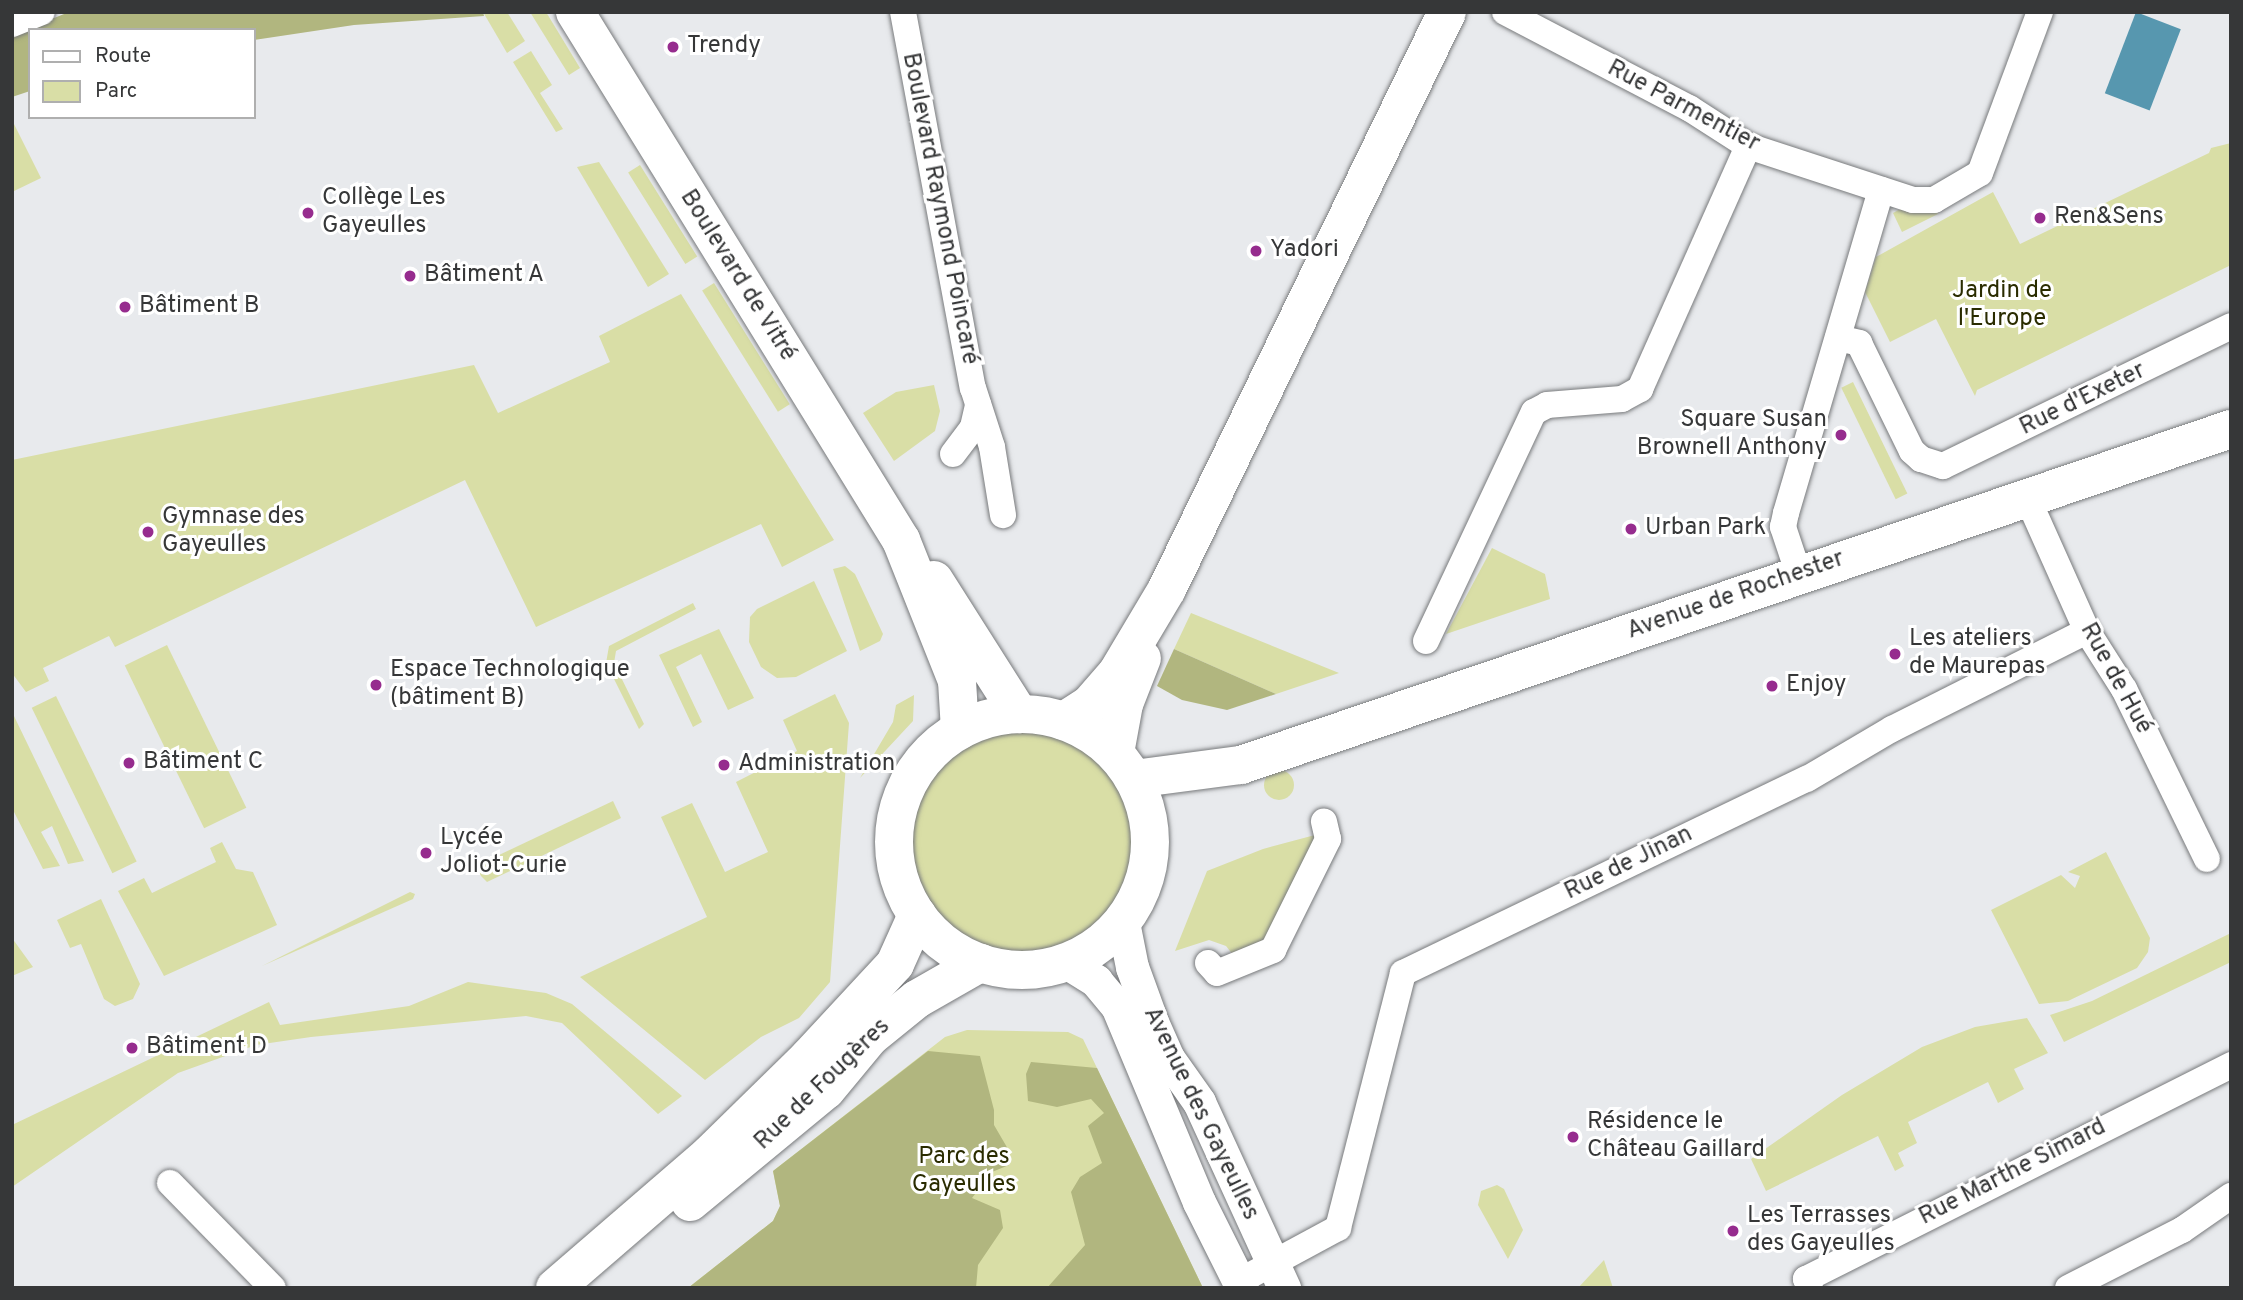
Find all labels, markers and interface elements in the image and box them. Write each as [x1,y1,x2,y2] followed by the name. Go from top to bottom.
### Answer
[28,28,256,119] legend
[687,33,761,61] place label: Trendy
[665,39,681,55] marker: Trendy
[95,43,151,70] text: Route
[895,51,983,367] street label: Boulevard Raymond Poincaré
[1602,55,1764,159] street label: Rue Parmentier
[95,78,137,105] text: Parc
[322,185,446,241] place label: Collège Les Gayeulles
[672,185,802,367] street label: Boulevard de Vitré
[2054,204,2164,232] place label: Ren&Sens
[300,205,316,221] marker: Collège Les Gayeulles
[2032,210,2048,226] marker: Ren&Sens
[1270,237,1339,265] place label: Yadori
[1248,243,1264,259] marker: Yadori
[424,262,545,290] place label: Bâtiment A
[402,268,418,284] marker: Bâtiment A
[1952,278,2052,334] park label: Jardin de l'Europe
[139,293,260,321] place label: Bâtiment B
[117,299,133,315] marker: Bâtiment B
[2015,357,2151,443] street label: Rue d'Exeter
[1636,407,1827,463] place label: Square Susan Brownell Anthony
[1833,427,1849,443] marker: Square Susan Brownell Anthony
[162,504,305,560] place label: Gymnase des Gayeulles
[1645,515,1766,543] place label: Urban Park
[1623,521,1639,537] marker: Urban Park
[140,524,156,540] marker: Gymnase des Gayeulles
[1624,545,1848,647] street label: Avenue de Rochester
[2073,618,2157,740] street label: Rue de Hué
[1909,626,2046,682] place label: Les ateliers de Maurepas
[1887,646,1903,662] marker: Les ateliers de Maurepas
[390,657,631,713] place label: Espace Technologique (bâtiment B)
[1786,672,1847,700] place label: Enjoy
[368,677,384,693] marker: Espace Technologique (bâtiment B)
[1764,678,1780,694] marker: Enjoy
[143,749,263,777] place label: Bâtiment C
[738,751,895,779] place label: Administration
[121,755,137,771] marker: Bâtiment C
[716,757,732,773] marker: Administration
[1560,821,1698,907] street label: Rue de Jinan
[440,825,567,881] place label: Lycée Joliot-Curie
[418,845,434,861] marker: Lycée Joliot-Curie
[1136,1003,1264,1225] street label: Avenue des Gayeulles
[749,1013,897,1157] street label: Rue de Fougères
[146,1034,267,1062] place label: Bâtiment D
[124,1040,140,1056] marker: Bâtiment D
[1587,1109,1765,1165] place label: Résidence le Château Gaillard
[1915,1113,2111,1233] street label: Rue Marthe Simard
[1565,1129,1581,1145] marker: Résidence le Château Gaillard
[912,1144,1016,1200] park label: Parc des Gayeulles
[1747,1203,1895,1259] place label: Les Terrasses des Gayeulles
[1725,1223,1741,1239] marker: Les Terrasses des Gayeulles

